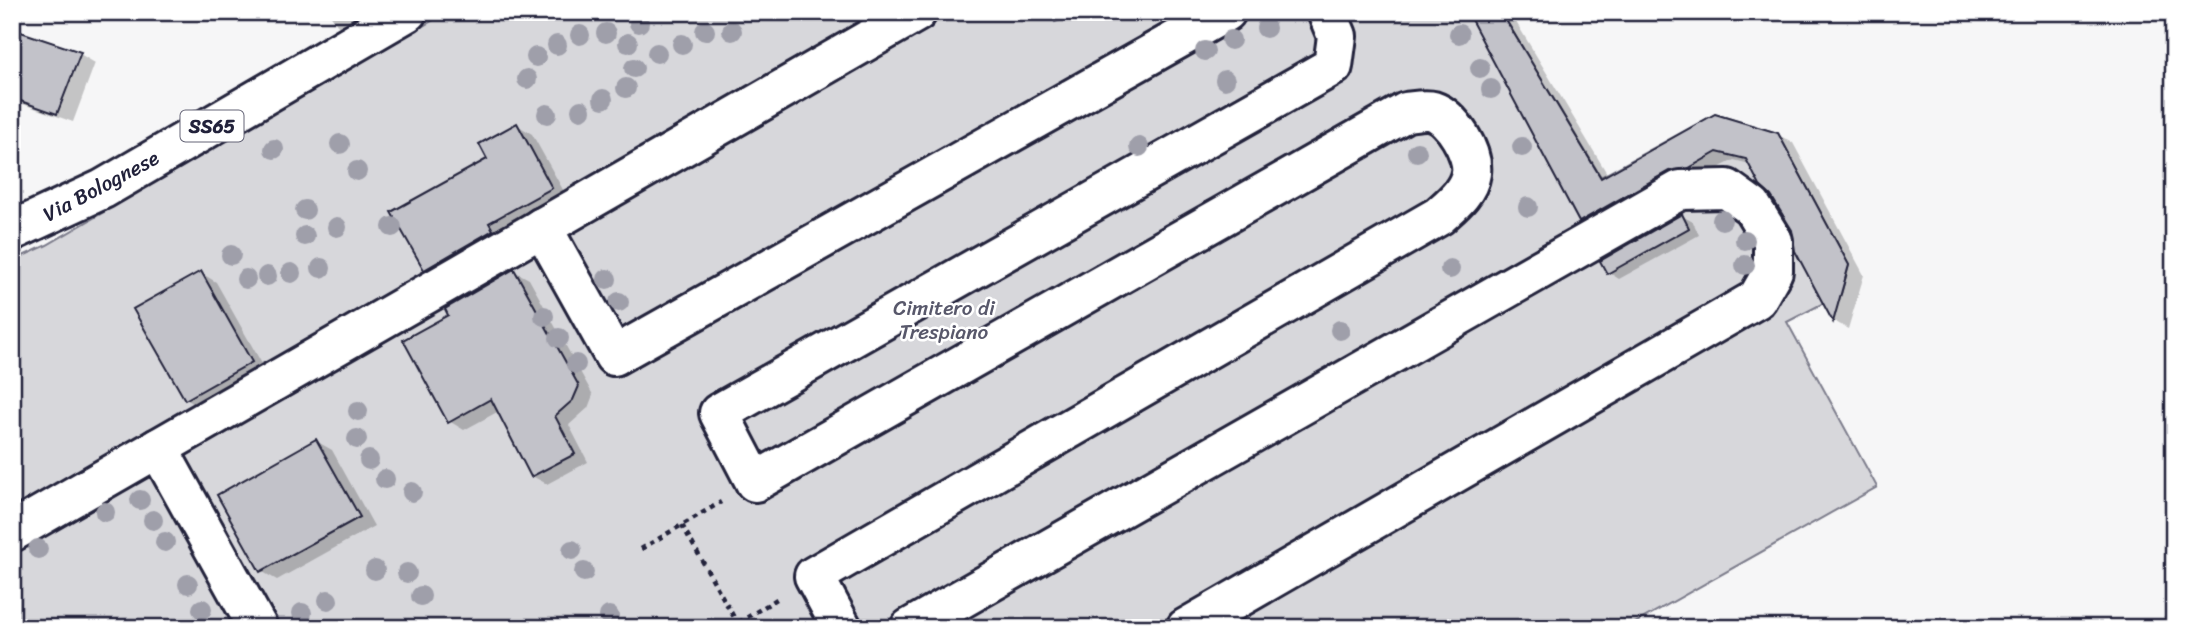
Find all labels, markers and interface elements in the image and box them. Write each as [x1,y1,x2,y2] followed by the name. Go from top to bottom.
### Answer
[180,110,244,142] road number: SS65
[36,139,166,233] street label: Via Bolognese
[893,289,996,351] park label: Cimitero di Trespiano

